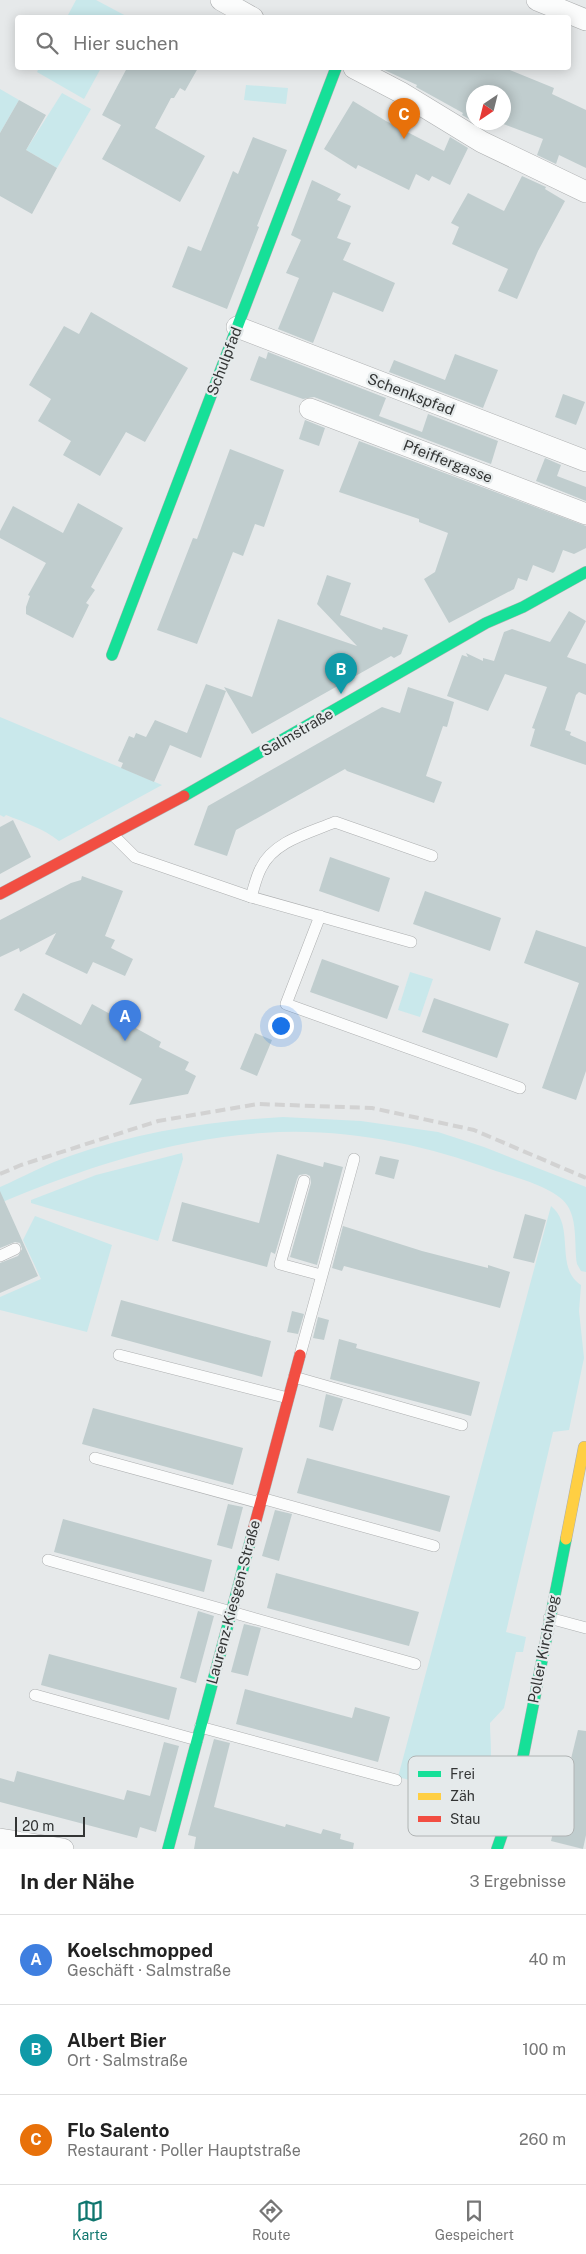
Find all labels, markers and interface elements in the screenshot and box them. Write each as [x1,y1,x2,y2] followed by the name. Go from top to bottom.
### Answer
[15,15,571,70] search box
[33,29,61,57] icon: search
[73,32,179,54] text: Hier suchen
[466,85,511,130] north arrow
[388,98,420,139] pin: C
[203,324,245,398] street label: Schulpfad
[365,370,457,418] street label: Schenkspfad
[401,436,495,486] street label: Pfeiffergasse
[325,653,357,694] pin: B
[258,705,336,759] street label: Salmstraße
[109,1000,141,1041] pin: A
[268,1013,294,1039] your location
[203,1518,263,1686] street label: Laurenz-Kiesgen-Straße
[524,1593,562,1705] street label: Poller Kirchweg
[408,1756,574,1836] legend
[450,1766,475,1782] text: Frei
[450,1788,475,1804] text: Zäh
[450,1811,480,1827] text: Stau
[15,1814,85,1837] scale bar
[22,1818,54,1834] text: 20 m
[20,1869,135,1894] text: In der Nähe
[470,1872,566,1891] text: 3 Ergebnisse
[67,1939,213,1961] text: Koelschmopped
[30,1950,42,1969] text: A
[528,1950,566,1969] text: 40 m
[67,1961,231,1980] text: Geschäft · Salmstraße
[67,2029,166,2051] text: Albert Bier
[31,2040,41,2059] text: B
[522,2040,566,2059] text: 100 m
[67,2051,188,2070] text: Ort · Salmstraße
[67,2119,169,2141] text: Flo Salento
[30,2130,42,2149] text: C
[519,2130,566,2149] text: 260 m
[67,2141,301,2160] text: Restaurant · Poller Hauptstraße
[72,2197,108,2243] tab: Karte
[252,2197,290,2243] tab: Route
[435,2197,514,2243] tab: Gespeichert

